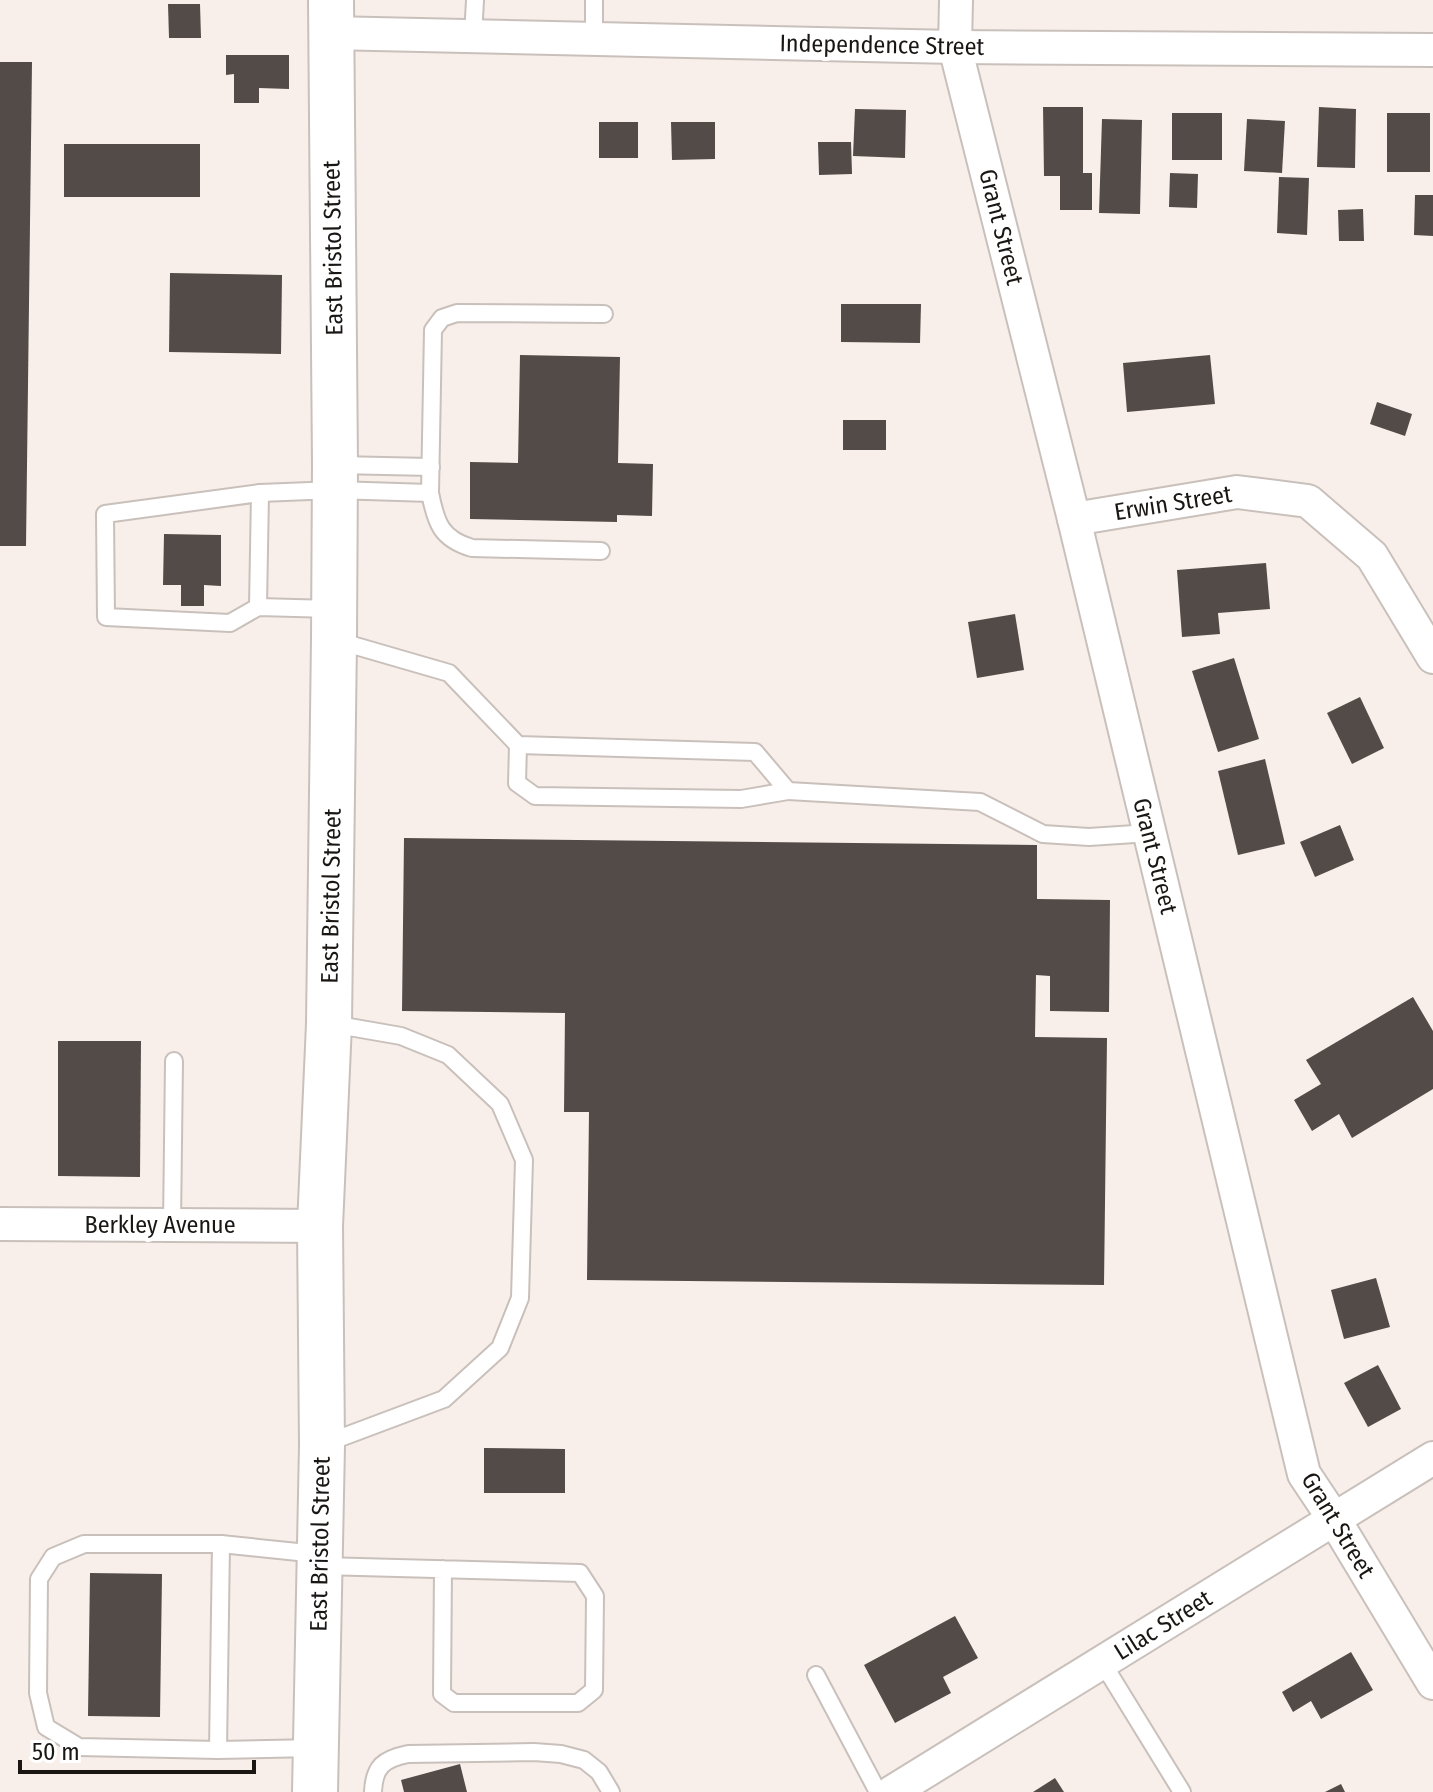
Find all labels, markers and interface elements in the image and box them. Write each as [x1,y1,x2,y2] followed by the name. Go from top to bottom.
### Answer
[779,29,985,61] street label: Independence Street
[317,160,349,336] street label: East Bristol Street
[973,166,1029,288] street label: Grant Street
[1112,480,1234,526] street label: Erwin Street
[1127,795,1183,917] street label: Grant Street
[315,808,347,984] street label: East Bristol Street
[85,1211,235,1239] street label: Berkley Avenue
[304,1456,336,1632] street label: East Bristol Street
[1296,1467,1381,1583] street label: Grant Street
[1109,1584,1217,1666] street label: Lilac Street
[20,1724,254,1774] scale bar
[32,1738,80,1766] text: 50 m

